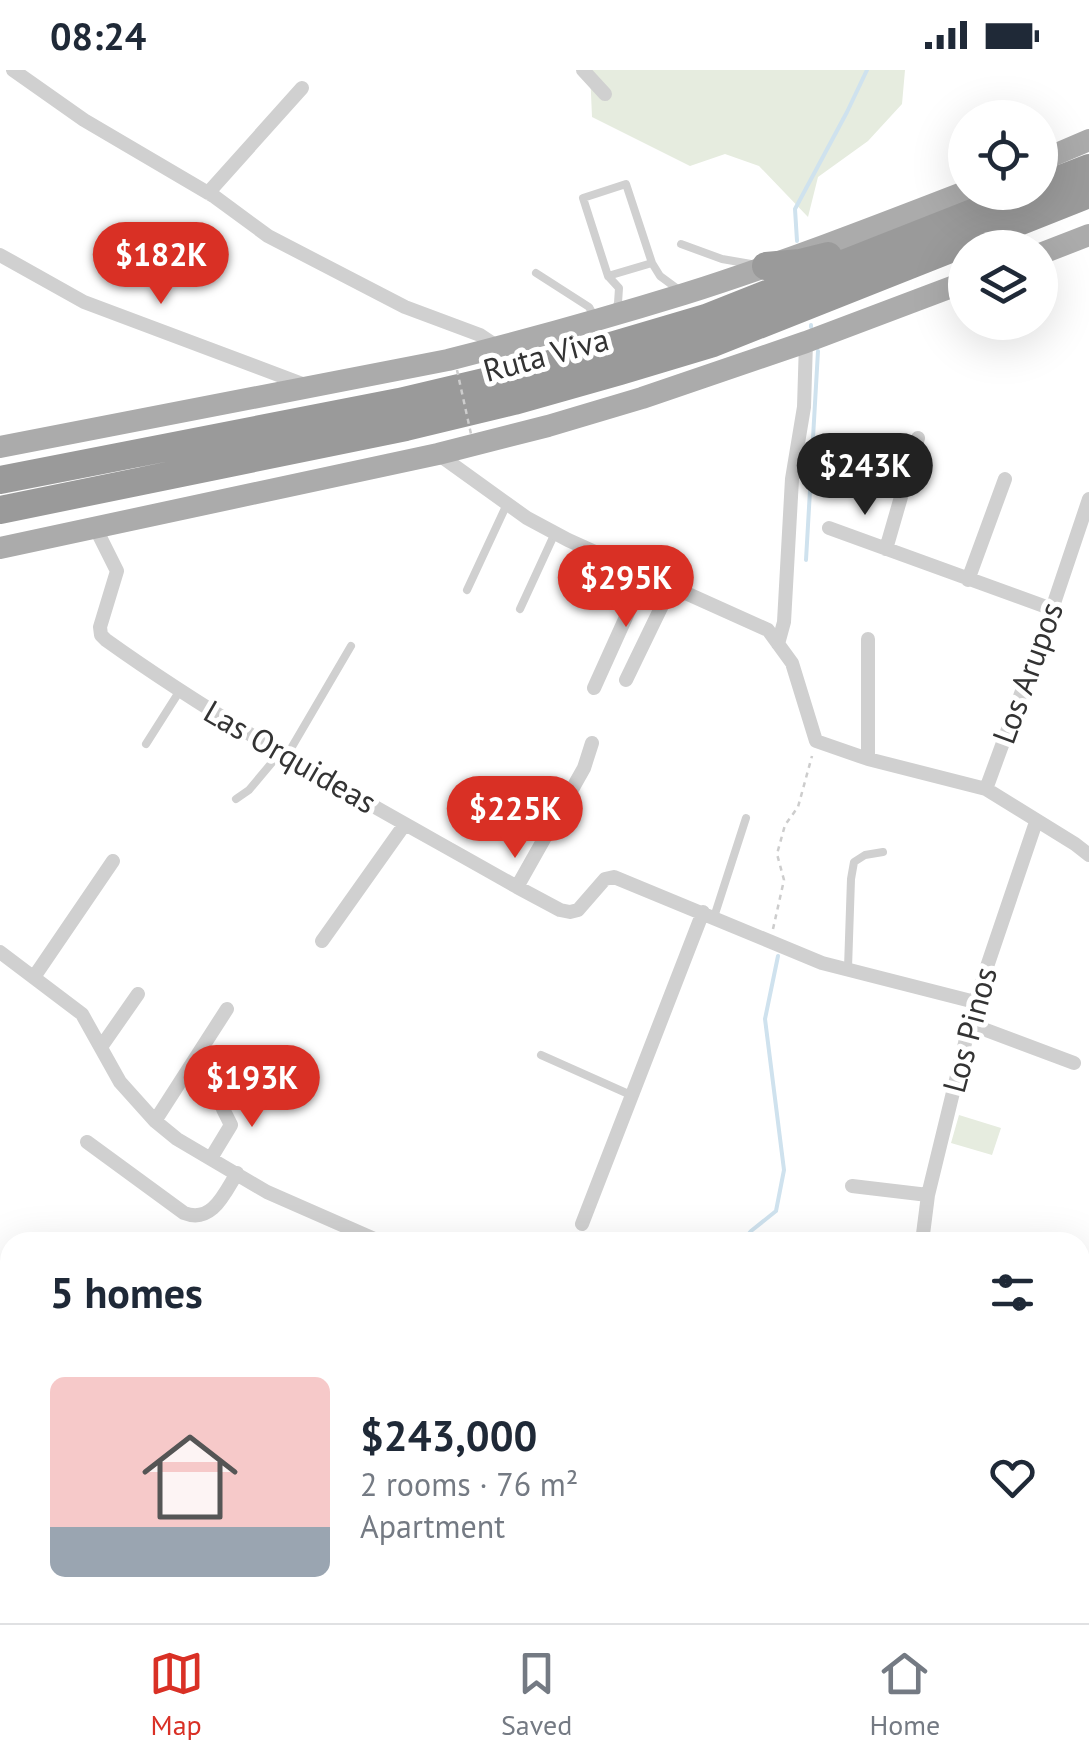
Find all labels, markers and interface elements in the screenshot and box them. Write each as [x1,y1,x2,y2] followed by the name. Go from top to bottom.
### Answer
[50,11,146,60] text: 08:24
[948,100,1058,340] map controls
[948,100,1058,210] button: locate
[91,222,231,307] pin: $182K
[948,230,1058,340] button: layers
[115,233,207,275] text: $182K
[478,317,613,391] street label: Ruta Viva
[795,433,935,518] pin: $243K
[819,444,911,486] text: $243K
[556,545,696,630] pin: $295K
[580,556,672,598] text: $295K
[982,596,1072,749] street label: Los Arupos
[197,690,384,822] street label: Las Orquideas
[445,776,585,861] pin: $225K
[469,787,561,829] text: $225K
[932,962,1006,1097] street label: Los Pinos
[182,1045,322,1130] pin: $193K
[206,1056,298,1098] text: $193K
[50,1265,203,1320] text: 5 homes
[985,1265,1040,1320] icon: filters
[360,1408,537,1463] text: $243,000
[130,1417,250,1537] icon: home
[985,1450,1040,1505] icon: heart
[360,1463,578,1505] text: 2 rooms · 76 m²
[360,1505,505,1547] text: Apartment
[149,1646,204,1743] tab: Map
[501,1646,572,1743] tab: Saved
[870,1646,940,1743] tab: Home

